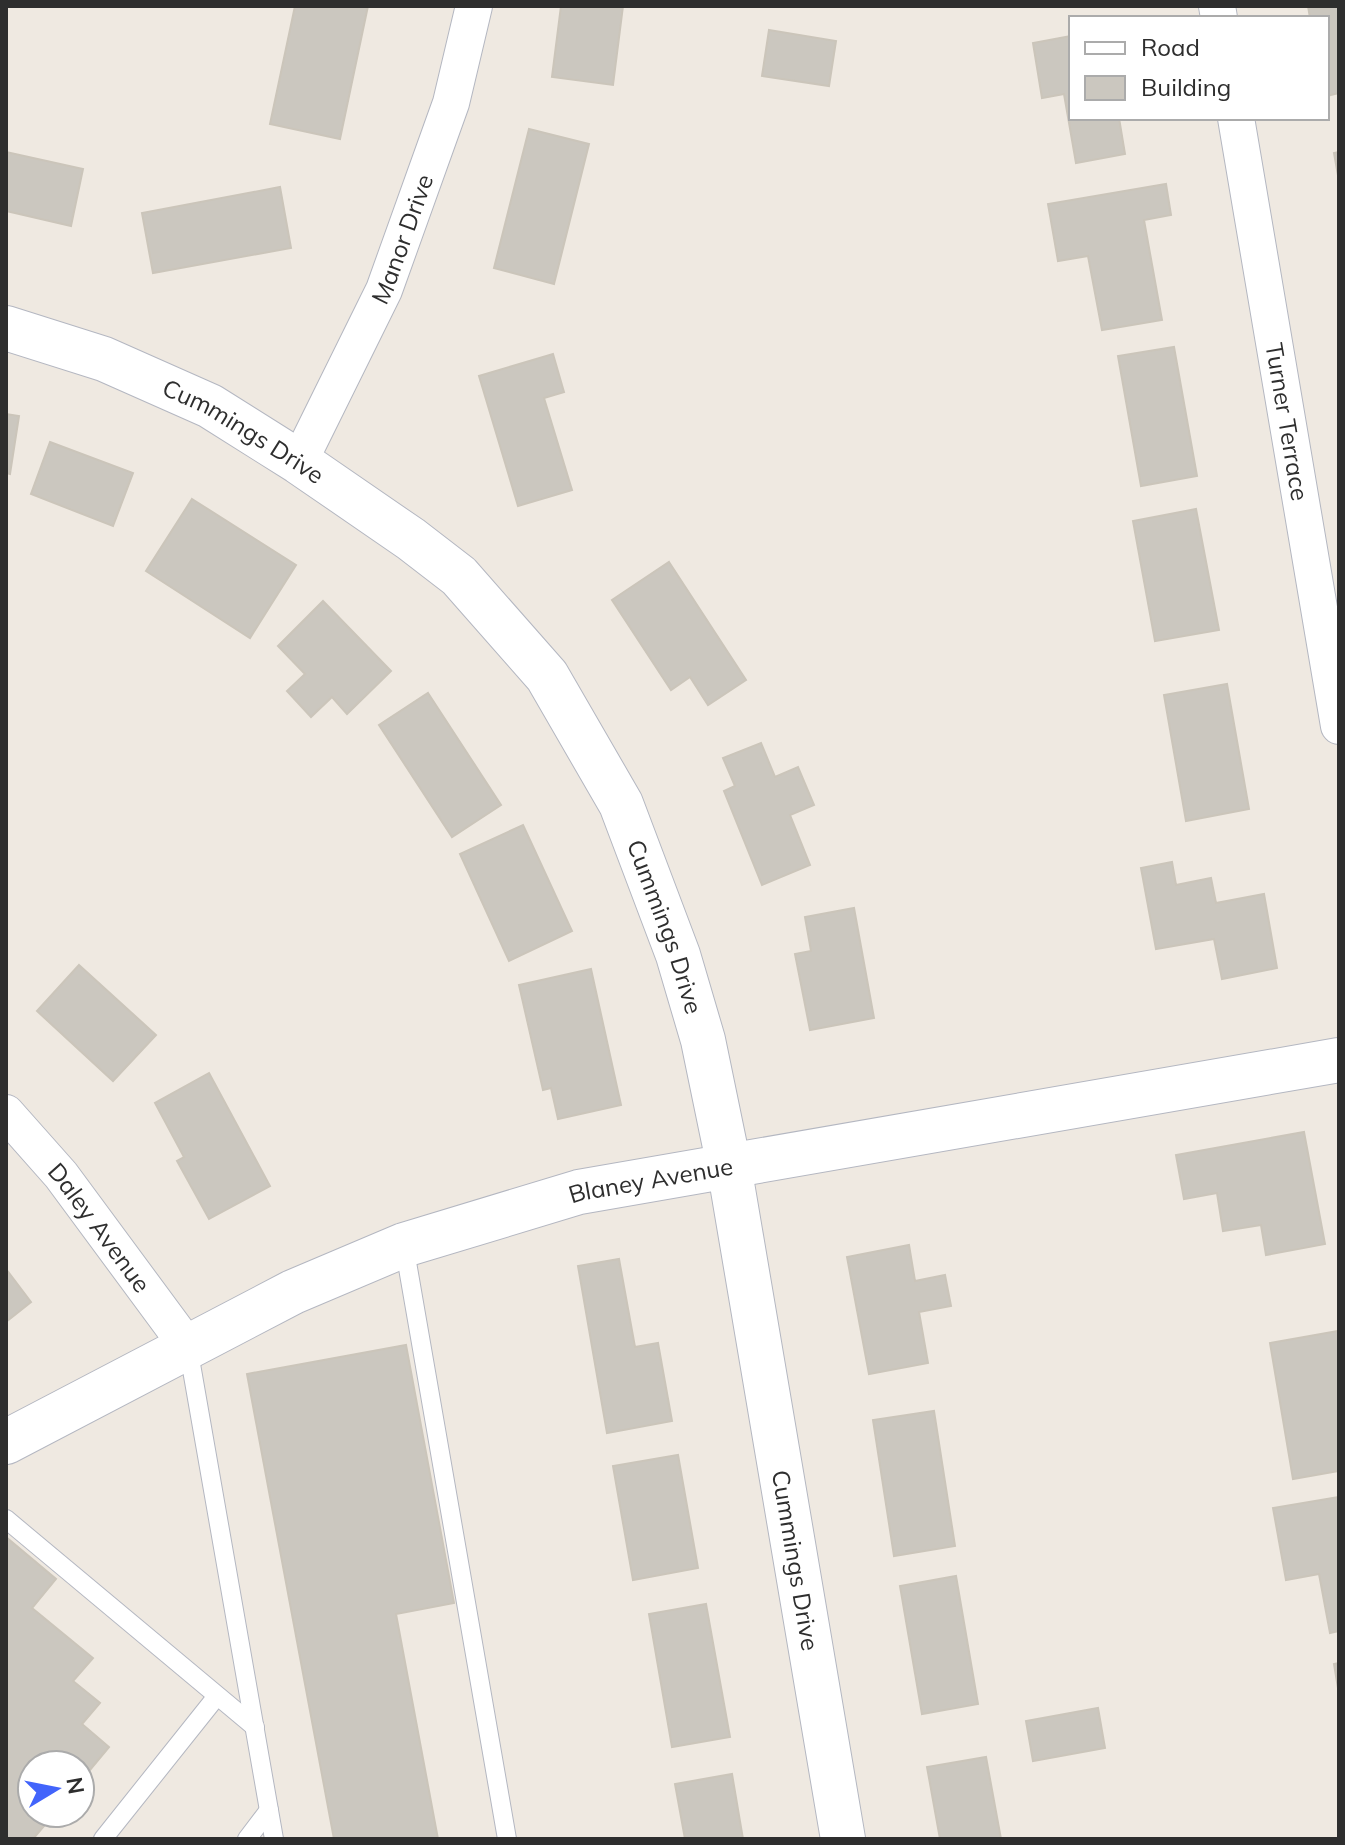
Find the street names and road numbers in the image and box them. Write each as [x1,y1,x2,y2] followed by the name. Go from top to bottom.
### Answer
[364,170,439,309] street label: Manor Drive
[1259,340,1316,503] street label: Turner Terrace
[158,372,330,490] street label: Cummings Drive
[621,835,709,1017] street label: Cummings Drive
[565,1151,735,1209] street label: Blaney Avenue
[42,1156,157,1298] street label: Daley Avenue
[766,1468,826,1653] street label: Cummings Drive

